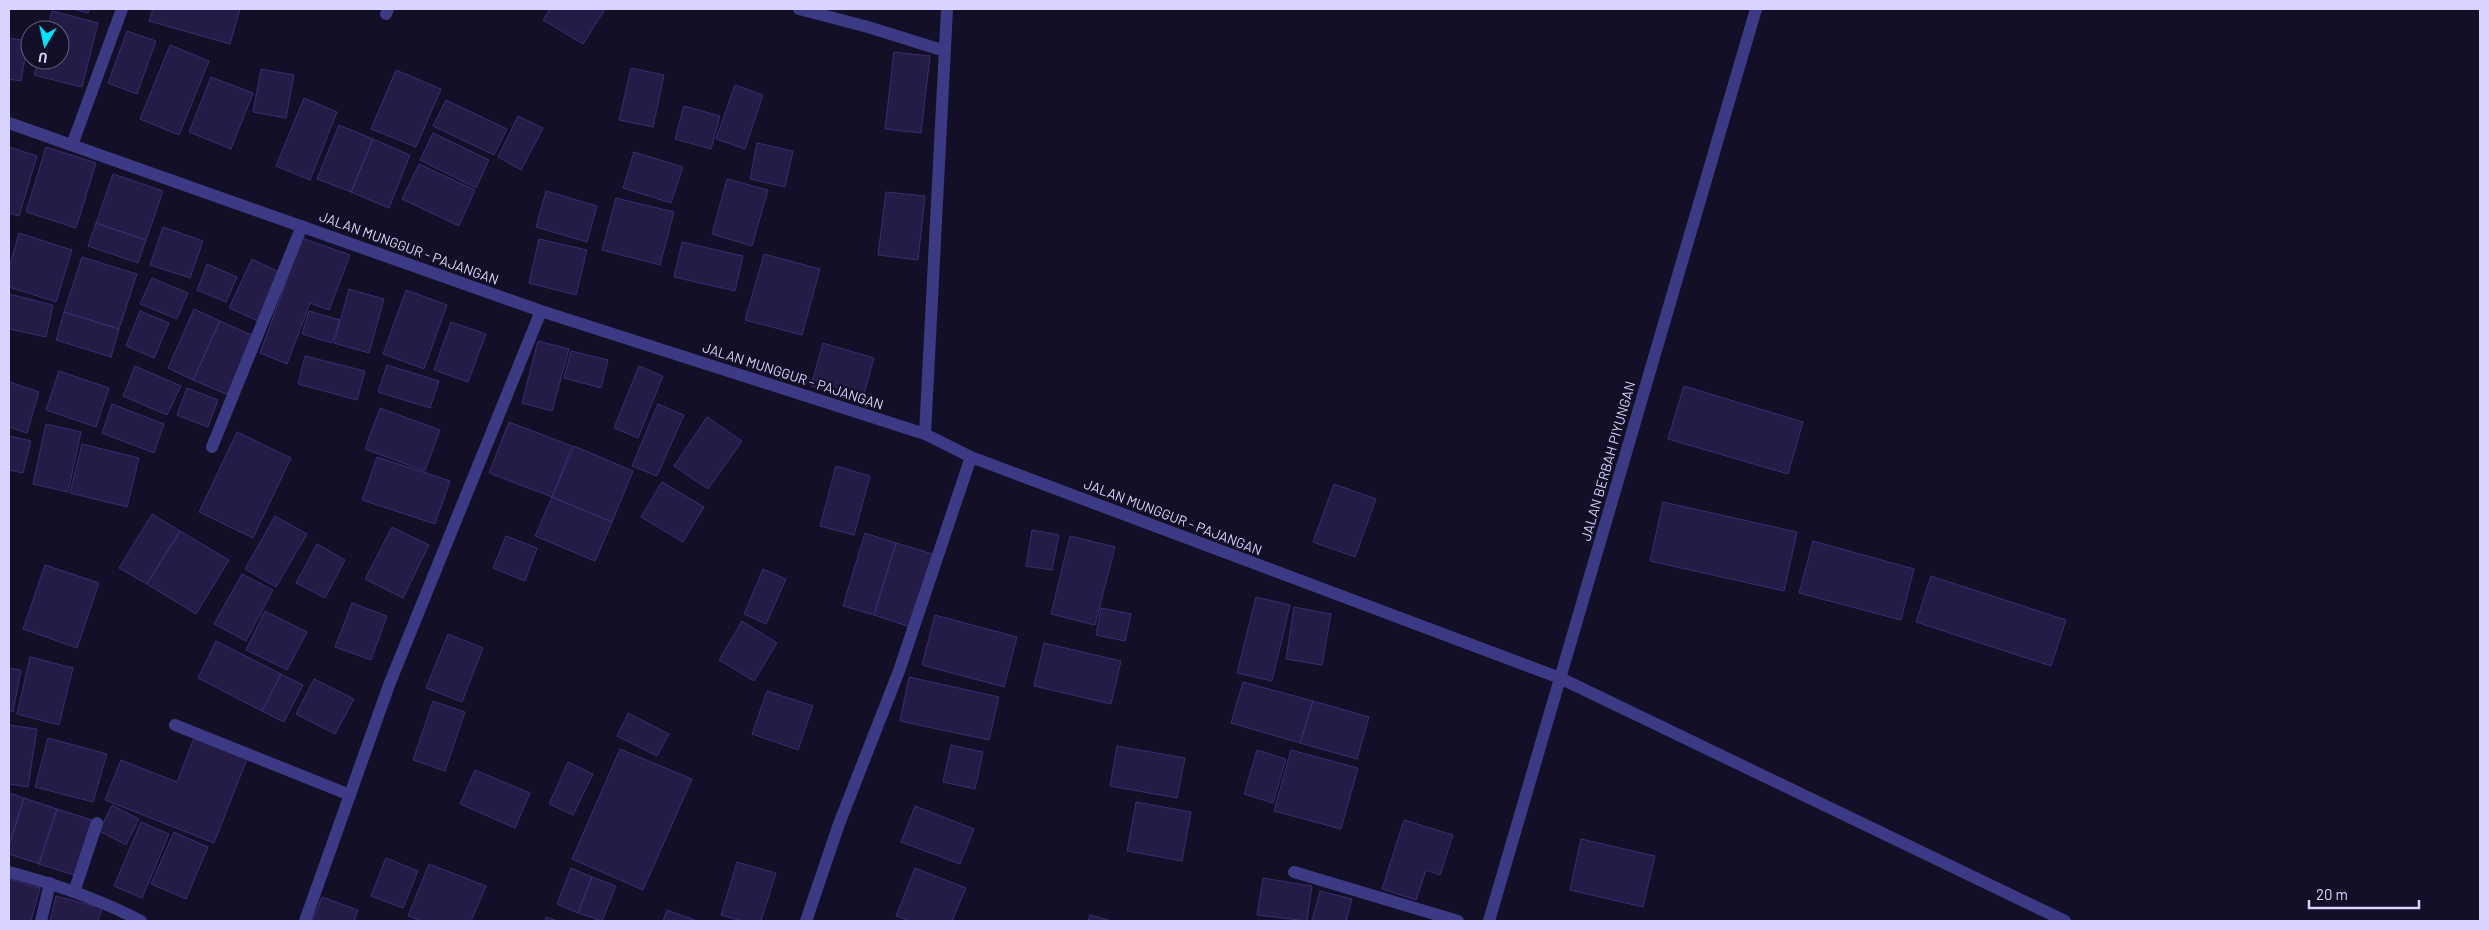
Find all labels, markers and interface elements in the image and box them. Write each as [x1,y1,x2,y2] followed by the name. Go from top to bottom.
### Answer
[20,20,70,70] north arrow
[37,49,49,67] text: U
[317,207,501,288] street label: JALAN MUNGGUR - PAJANGAN
[700,338,886,413] street label: JALAN MUNGGUR - PAJANGAN
[1577,379,1638,543] street label: JALAN BERBAH PIYUNGAN
[1082,475,1265,558] street label: JALAN MUNGGUR - PAJANGAN
[2309,878,2419,910] scale bar
[2316,885,2348,903] text: 20 m

